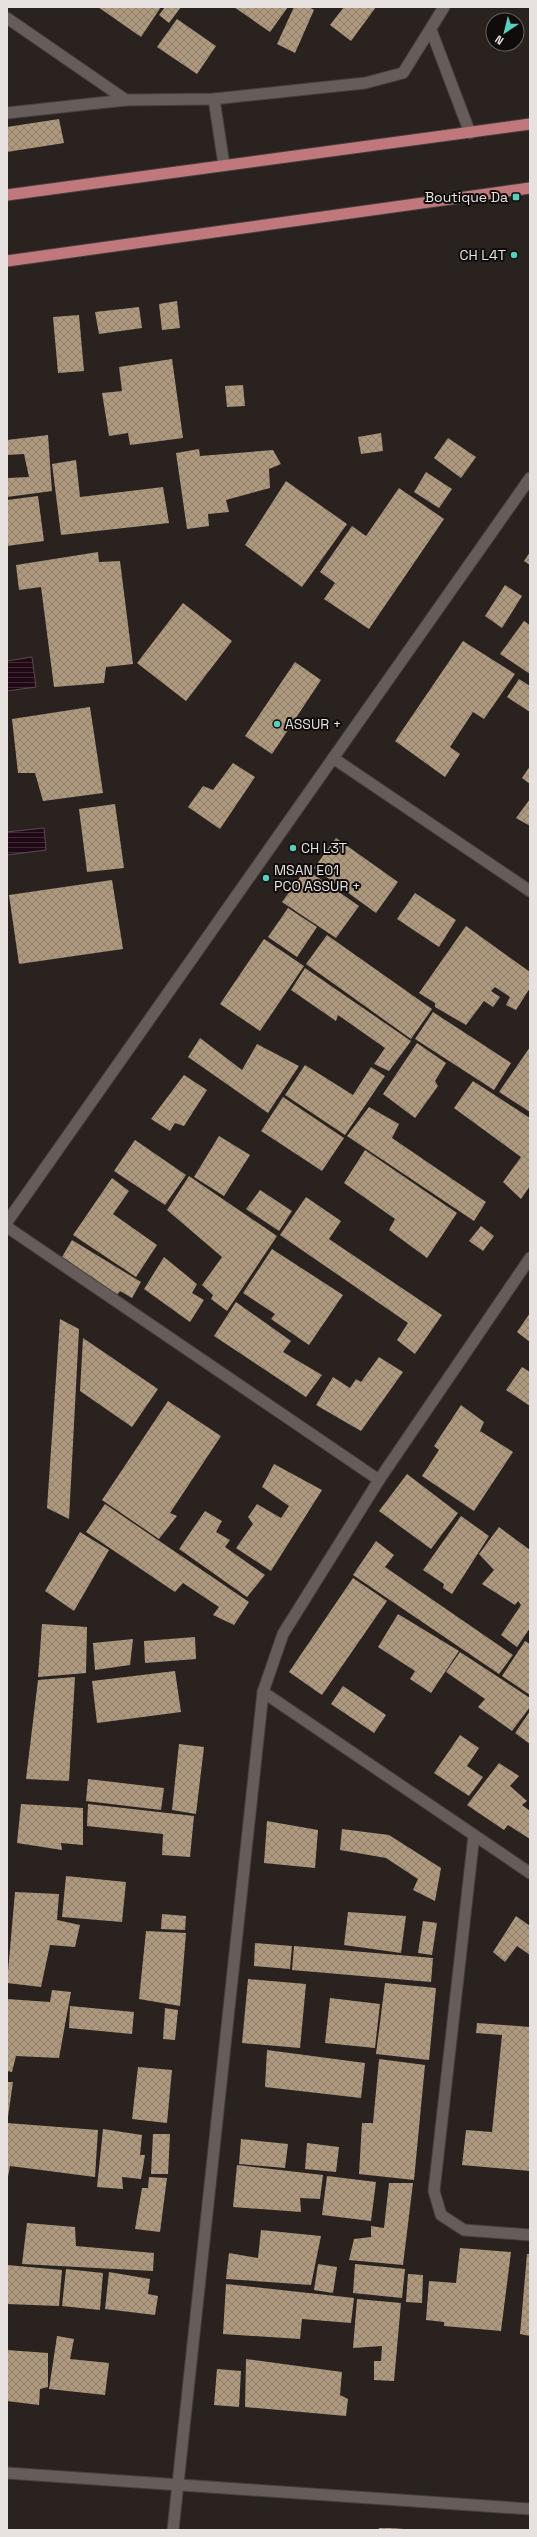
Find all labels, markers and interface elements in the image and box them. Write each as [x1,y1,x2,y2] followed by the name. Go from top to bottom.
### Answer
[485,12,525,52] north arrow
[492,32,506,48] text: N
[425,188,508,206] place label: Boutique Da
[511,192,521,202] marker: Boutique Da
[460,246,506,264] place label: CH L4T
[509,250,519,260] marker: CH L4T
[285,715,341,733] place label: ASSUR +
[272,719,282,729] marker: ASSUR +
[301,839,347,857] place label: CH L3T
[288,843,298,853] marker: CH L3T
[274,861,361,895] place label: MSAN E01 PCO ASSUR +
[261,873,271,883] marker: MSAN E01 PCO ASSUR +

